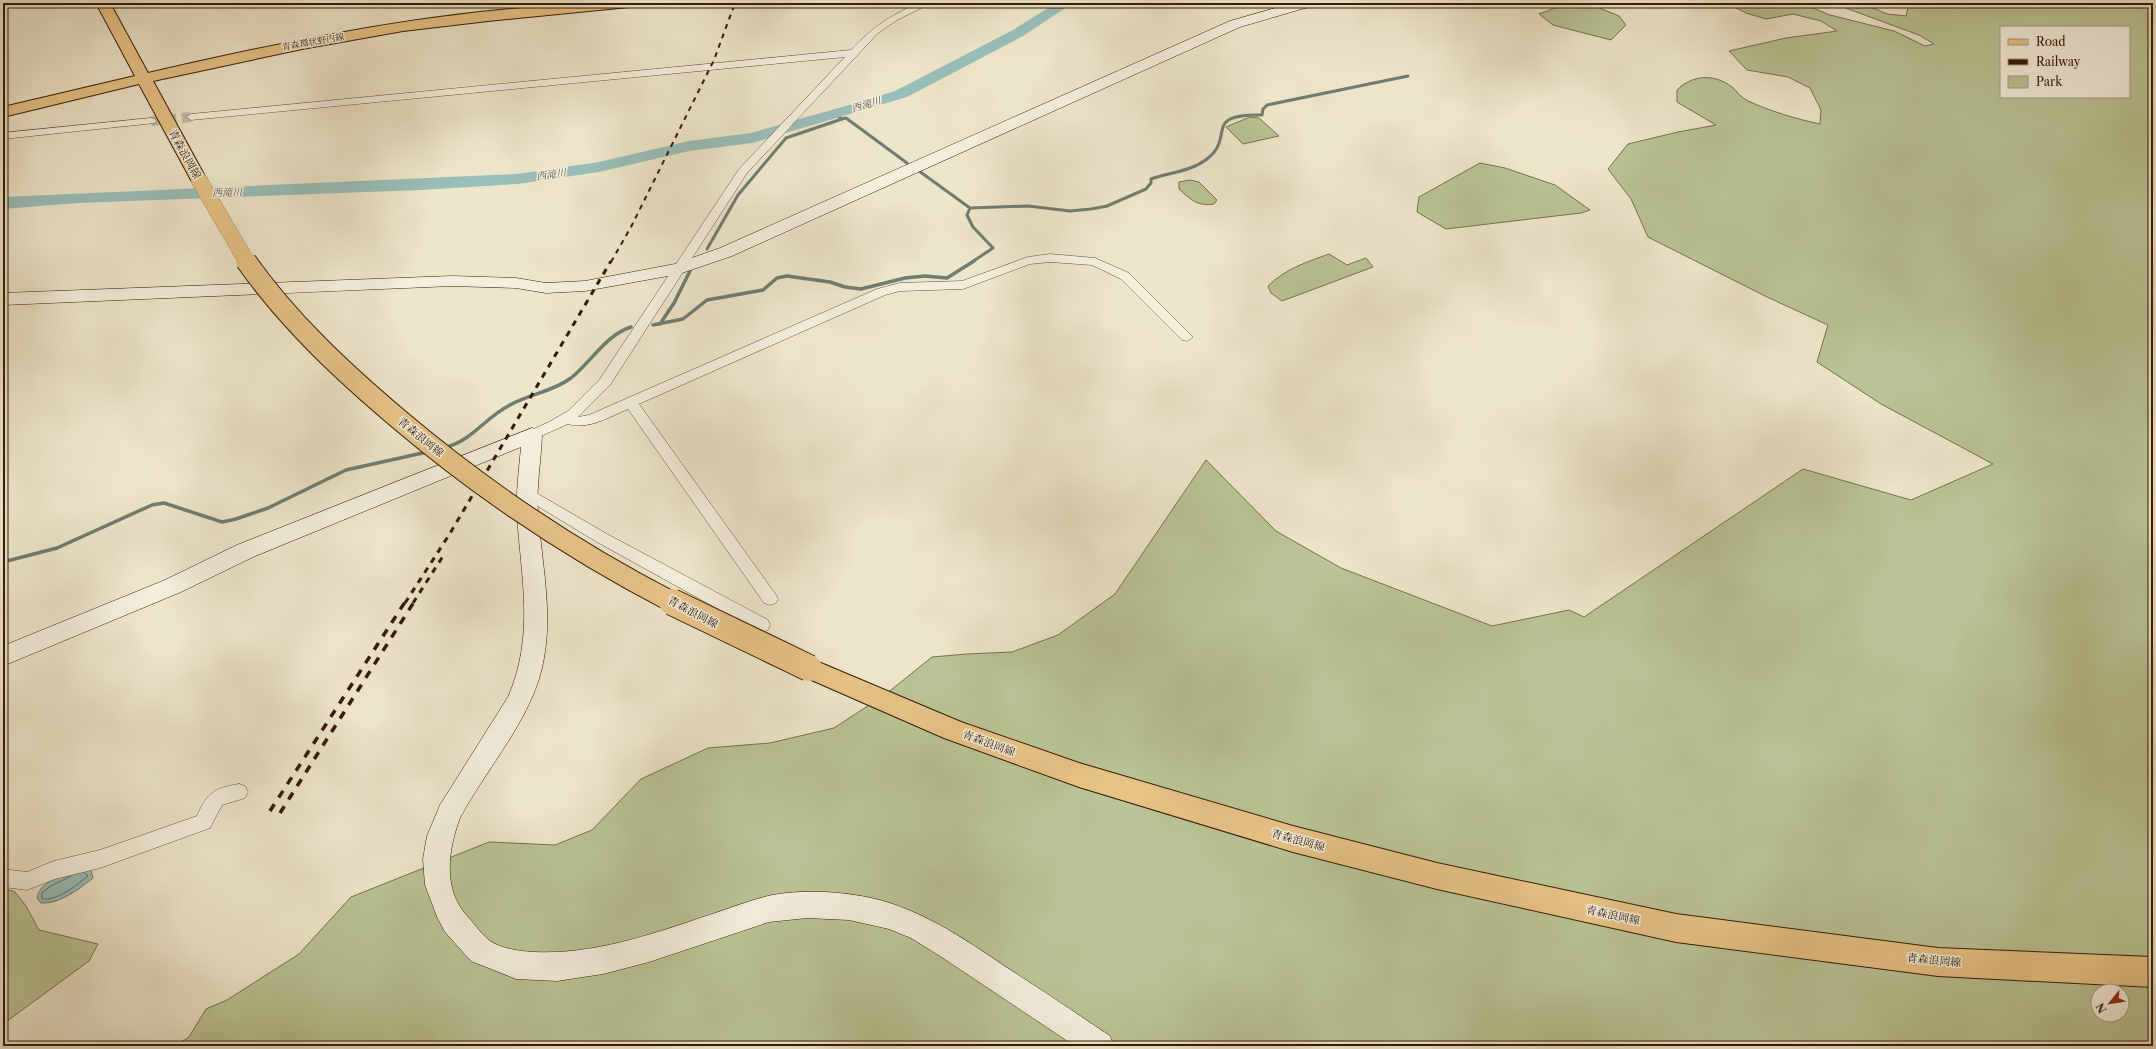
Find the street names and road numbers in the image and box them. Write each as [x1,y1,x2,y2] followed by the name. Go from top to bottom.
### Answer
[281,31,345,52] street label: 青森環状野内線
[166,127,204,181] street label: 青森浪岡線
[395,414,447,460] street label: 青森浪岡線
[665,593,721,631] street label: 青森浪岡線
[961,727,1017,759] street label: 青森浪岡線
[1270,826,1326,854] street label: 青森浪岡線
[1585,902,1641,928] street label: 青森浪岡線
[1906,951,1962,969] street label: 青森浪岡線

